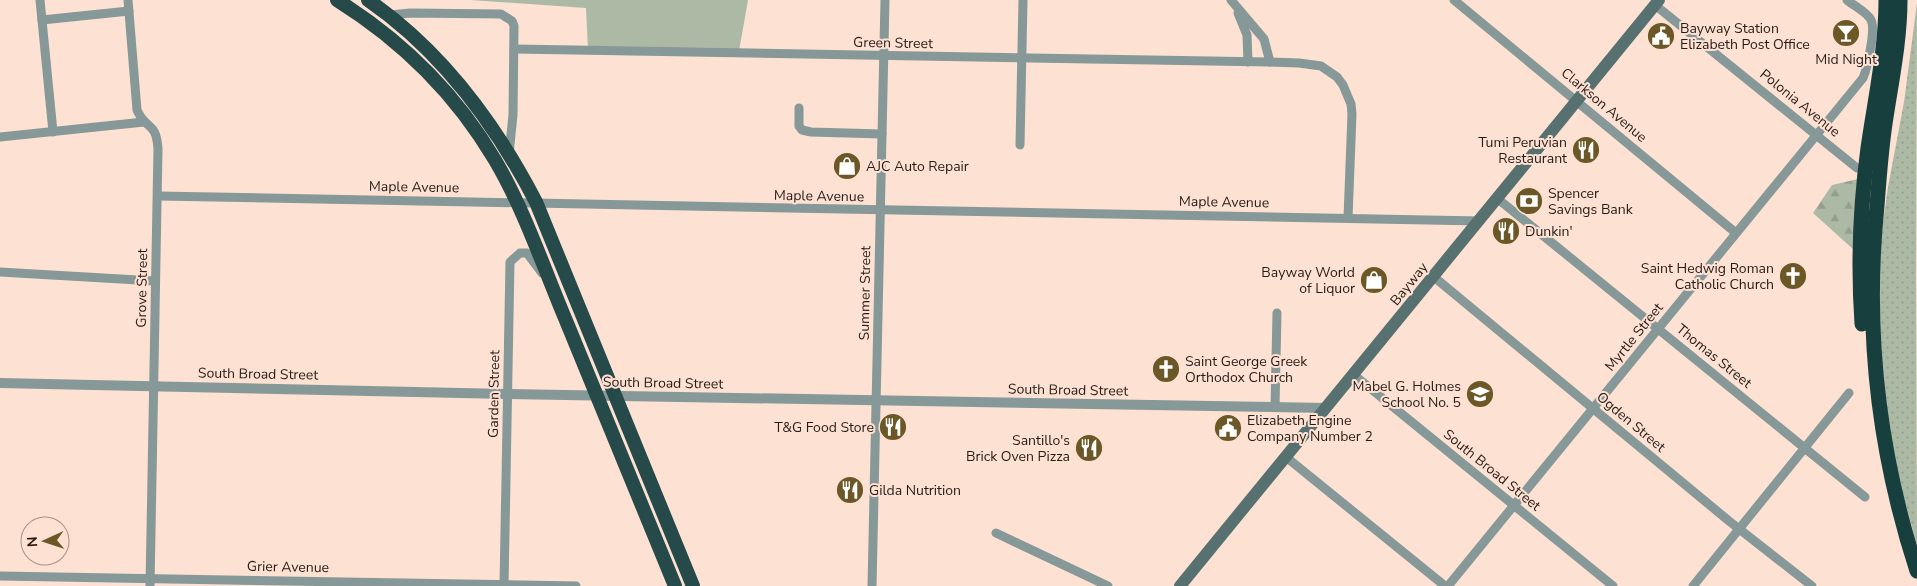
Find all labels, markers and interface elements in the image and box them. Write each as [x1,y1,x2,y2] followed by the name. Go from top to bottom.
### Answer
[1831,18,1861,48] bar icon: Mid Night
[1680,19,1810,54] place label: Bayway Station Elizabeth Post Office
[1646,21,1676,51] public building icon: Bayway Station Elizabeth Post Office
[853,33,933,53] street label: Green Street
[1815,50,1877,69] place label: Mid Night
[1557,63,1651,147] street label: Clarkson Avenue
[1756,65,1844,141] street label: Polonia Avenue
[1478,133,1567,168] place label: Tumi Peruvian Restaurant
[1571,135,1601,165] restaurant icon: Tumi Peruvian Restaurant
[832,151,862,181] shop icon: AJC Auto Repair
[866,157,969,176] place label: AJC Auto Repair
[369,177,459,197] street label: Maple Avenue
[1548,184,1634,219] place label: Spencer Savings Bank
[774,186,864,206] street label: Maple Avenue
[1514,186,1544,216] bank icon: Spencer Savings Bank
[1179,192,1269,212] street label: Maple Avenue
[1491,216,1521,246] restaurant icon: Dunkin'
[1525,222,1573,241] place label: Dunkin'
[855,245,875,341] street label: Summer Street
[132,248,152,328] street label: Grove Street
[1386,258,1433,310] street label: Bayway
[1641,259,1774,294] place label: Saint Hedwig Roman Catholic Church
[1778,261,1808,291] church icon: Saint Hedwig Roman Catholic Church
[1261,263,1355,298] place label: Bayway World of Liquor
[1359,265,1389,295] shop icon: Bayway World of Liquor
[1601,299,1667,375] street label: Myrtle Street
[1672,320,1756,392] street label: Thomas Street
[484,350,504,438] street label: Garden Street
[1185,352,1308,387] place label: Saint George Greek Orthodox Church
[1151,354,1181,384] church icon: Saint George Greek Orthodox Church
[198,363,318,385] street label: South Broad Street
[603,372,723,394] street label: South Broad Street
[1353,377,1461,412] place label: Mabel G. Holmes School No. 5
[1008,379,1128,401] street label: South Broad Street
[1465,379,1495,409] school or university icon: Mabel G. Holmes School No. 5
[1593,388,1669,456] street label: Ogden Street
[1247,411,1373,446] place label: Elizabeth Engine Company Number 2
[878,412,908,442] restaurant icon: T&G Food Store
[1213,413,1243,443] public building icon: Elizabeth Engine Company Number 2
[774,418,874,437] place label: T&G Food Store
[1439,425,1545,515] street label: South Broad Street
[966,431,1070,466] place label: Santillo's Brick Oven Pizza
[1074,433,1104,463] restaurant icon: Santillo's Brick Oven Pizza
[835,475,865,505] restaurant icon: Gilda Nutrition
[869,481,961,500] place label: Gilda Nutrition
[20,516,70,566] north arrow
[23,536,42,547] text: N
[247,557,329,577] street label: Grier Avenue

